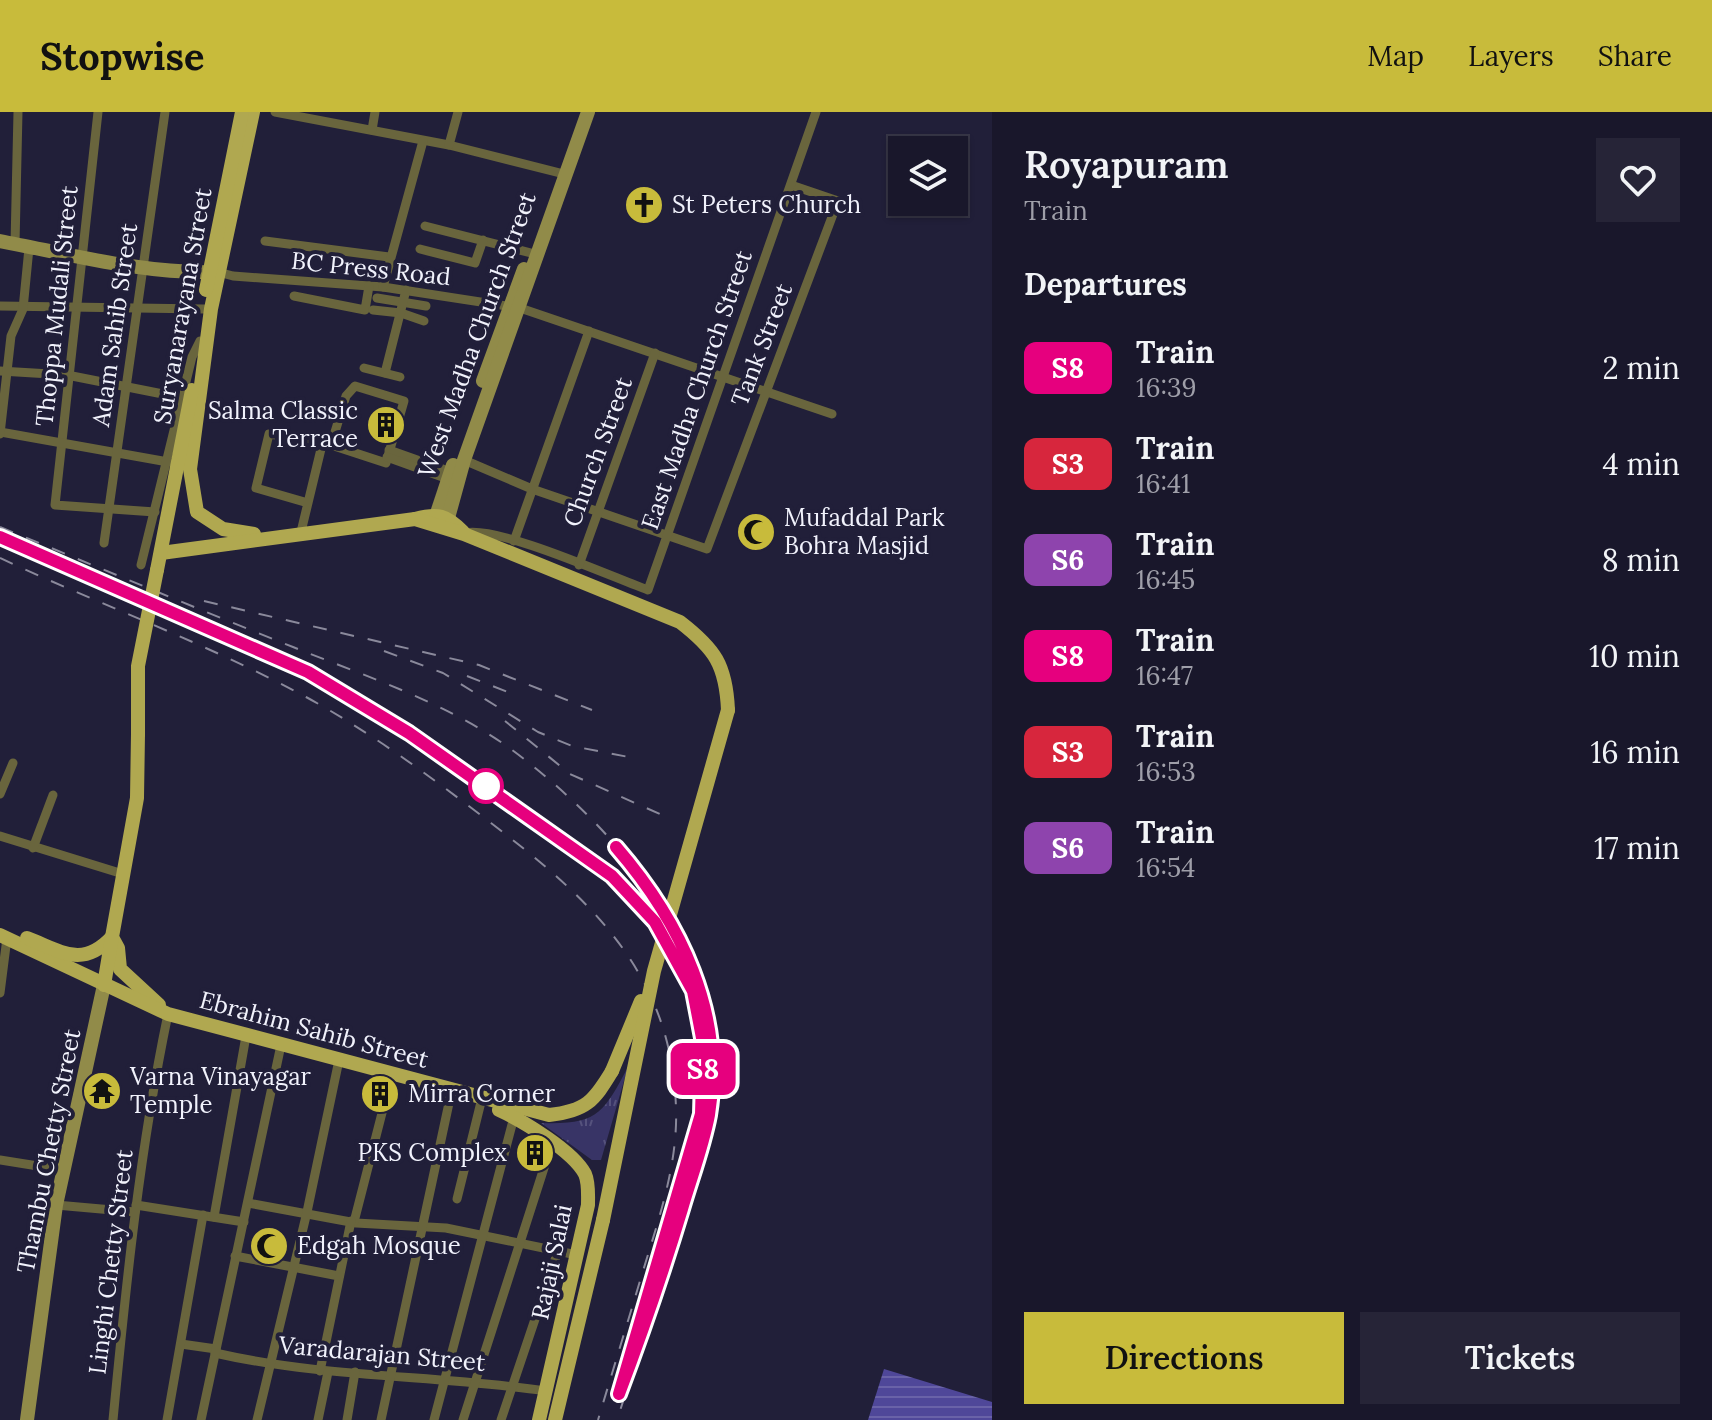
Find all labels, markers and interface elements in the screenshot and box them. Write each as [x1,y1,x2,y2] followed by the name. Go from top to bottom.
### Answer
[40,32,204,80] text: Stopwise
[1367,38,1424,74] text: Map
[1468,38,1554,74] text: Layers
[1598,38,1672,74] text: Share
[888,136,968,216] map controls
[888,136,968,216] button: layers
[1596,138,1680,222] button: heart
[1024,140,1229,188] text: Royapuram
[28,183,85,428] street label: Thoppa Mudali Street
[623,184,665,226] church icon: St Peters Church
[146,185,219,426] street label: Suryanarayana Street
[410,187,543,482] street label: West Madha Church Street
[672,189,861,220] place label: St Peters Church
[1024,194,1088,227] text: Train
[85,221,144,430] street label: Adam Sahib Street
[290,245,452,292] street label: BC Press Road
[634,246,759,533] street label: East Madha Church Street
[1024,265,1187,303] text: Departures
[724,278,799,411] street label: Tank Street
[1136,333,1214,371] text: Train
[1603,349,1680,387] text: 2 min
[1052,350,1084,386] text: S8
[1136,371,1197,404] text: 16:39
[556,372,639,531] street label: Church Street
[208,395,358,454] place label: Salma Classic Terrace
[365,404,407,446] building icon: Salma Classic Terrace
[1136,429,1214,467] text: Train
[1602,445,1680,483] text: 4 min
[1052,446,1084,482] text: S3
[1136,467,1191,500] text: 16:41
[784,502,945,561] place label: Mufaddal Park Bohra Masjid
[735,511,777,553] mosque icon: Mufaddal Park Bohra Masjid
[1136,525,1214,563] text: Train
[1602,541,1680,579] text: 8 min
[1052,542,1084,578] text: S6
[1136,563,1195,596] text: 16:45
[1136,621,1214,659] text: Train
[1589,637,1680,675] text: 10 min
[1052,638,1084,674] text: S8
[1136,659,1193,692] text: 16:47
[1136,717,1214,755] text: Train
[1590,733,1680,771] text: 16 min
[1052,734,1084,770] text: S3
[1136,755,1196,788] text: 16:53
[469,769,503,803] unlabelled marker
[1136,813,1214,851] text: Train
[1594,829,1680,867] text: 17 min
[1052,830,1084,866] text: S6
[1136,851,1195,884] text: 16:54
[196,984,433,1075] street label: Ebrahim Sahib Street
[10,1026,88,1276] street label: Thambu Chetty Street
[667,1043,739,1095] line badge: S8
[687,1051,719,1087] text: S8
[129,1061,312,1120] place label: Varna Vinayagar Temple
[81,1070,123,1112] temple icon: Varna Vinayagar Temple
[359,1073,401,1115] building icon: Mirra Corner
[408,1078,556,1109] place label: Mirra Corner
[514,1132,556,1174] building icon: PKS Complex
[358,1137,507,1168] place label: PKS Complex
[81,1147,140,1376] street label: Linghi Chetty Street
[524,1201,579,1322] street label: Rajaji Salai
[248,1225,290,1267] mosque icon: Edgah Mosque
[297,1230,461,1261] place label: Edgah Mosque
[1024,1312,1344,1404] button: Directions
[1360,1312,1680,1404] button: Tickets
[277,1329,487,1378] street label: Varadarajan Street

